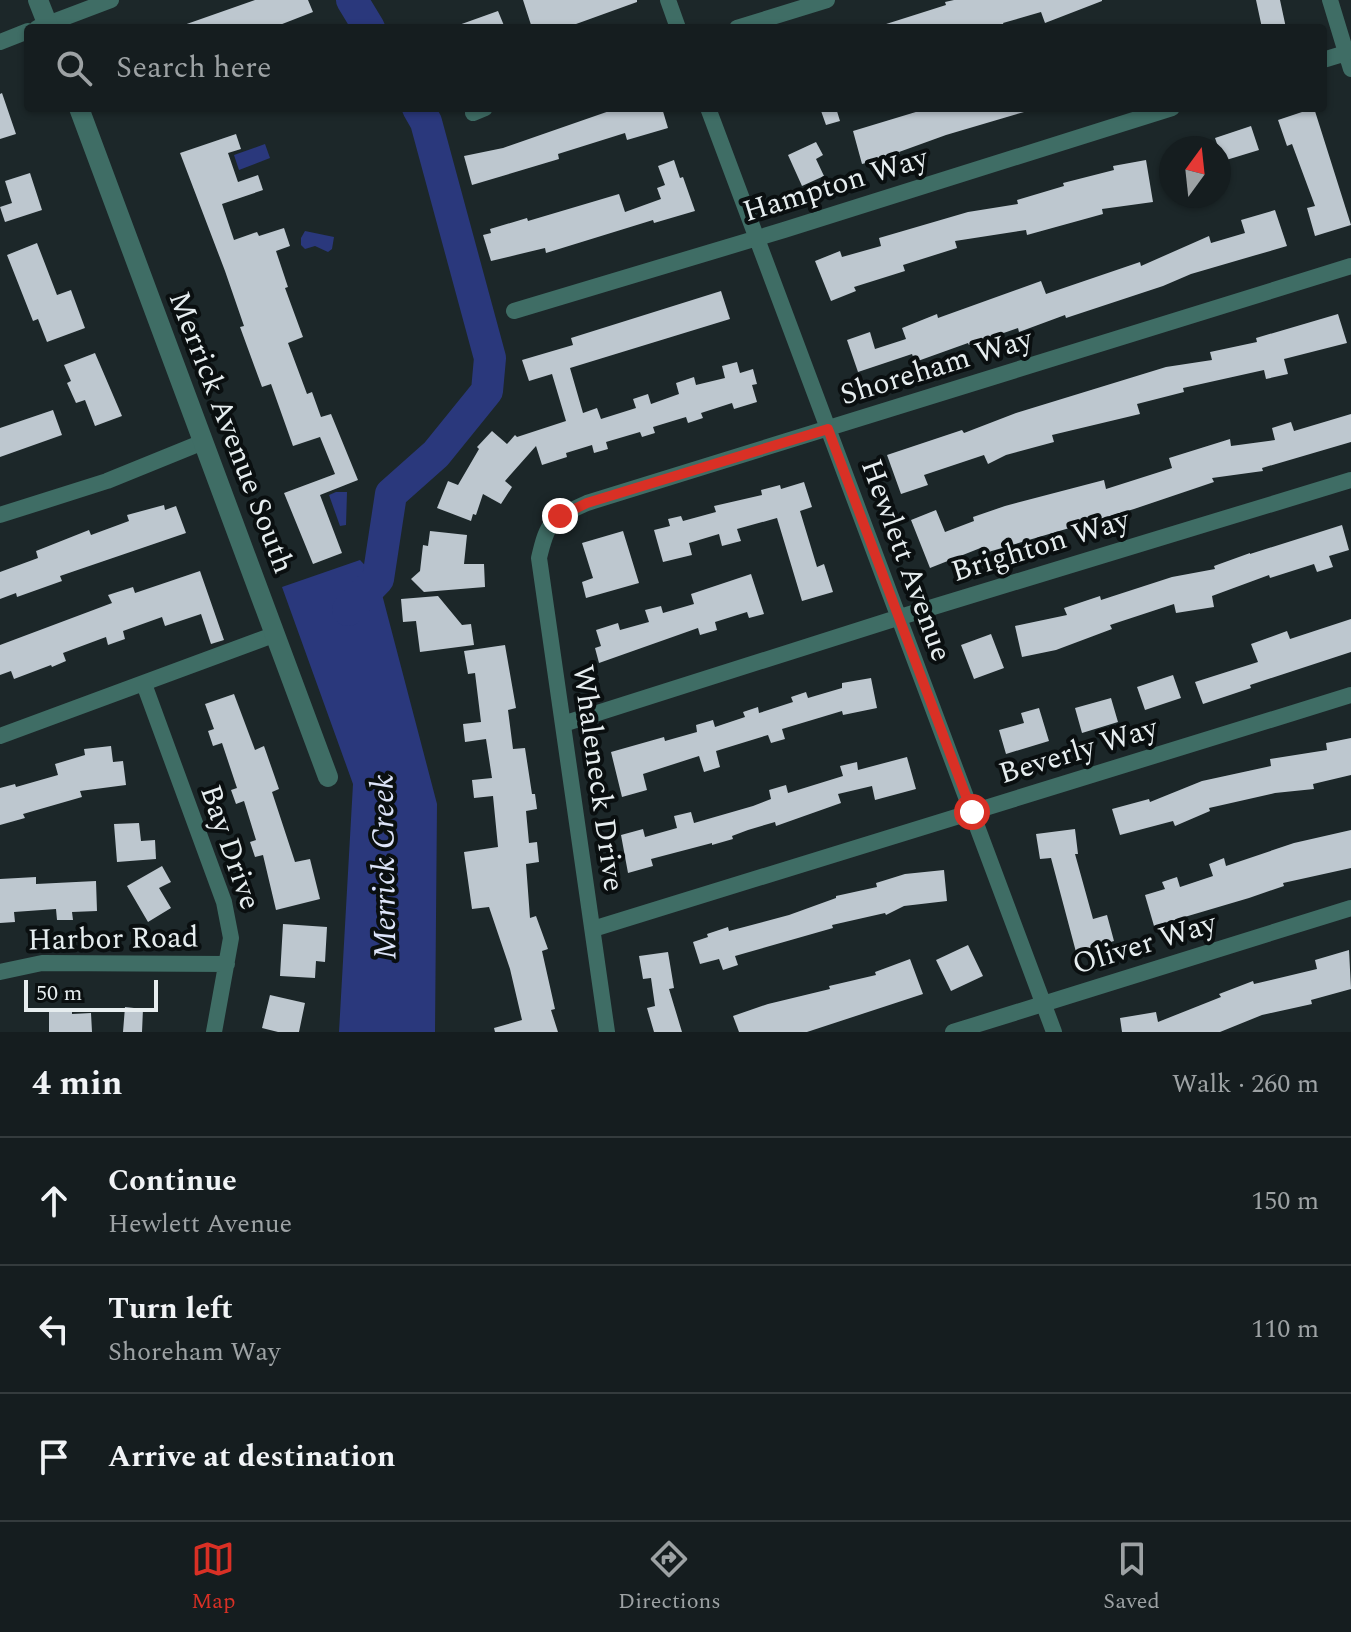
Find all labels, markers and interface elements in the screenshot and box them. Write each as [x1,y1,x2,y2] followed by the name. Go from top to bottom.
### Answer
[24,24,1327,112] search box
[116,45,272,91] text: Search here
[52,46,96,90] icon: search
[737,135,935,235] street label: Hampton Way
[1159,136,1231,208] north arrow
[156,284,306,580] street label: Merrick Avenue South
[834,315,1040,418] street label: Shoreham Way
[848,453,964,668] street label: Hewlett Avenue
[946,497,1137,595] street label: Brighton Way
[542,498,578,534] route end
[559,662,637,895] street label: Whaleneck Drive
[993,705,1165,797] street label: Beverly Way
[358,774,411,960] water label: Merrick Creek
[187,779,273,916] street label: Bay Drive
[954,794,990,830] route start
[1067,900,1224,988] street label: Oliver Way
[27,915,199,963] street label: Harbor Road
[24,976,158,1012] scale bar
[36,977,82,1010] text: 50 m
[32,1058,122,1110] text: 4 min
[1172,1064,1319,1104] text: Walk · 260 m
[108,1158,237,1204] text: Continue
[32,1179,76,1223] icon: ahead
[1251,1181,1319,1221] text: 150 m
[108,1204,292,1244] text: Hewlett Avenue
[108,1286,233,1332] text: Turn left
[32,1307,76,1351] icon: left
[1251,1309,1319,1349] text: 110 m
[108,1332,281,1372] text: Shoreham Way
[108,1434,395,1480] text: Arrive at destination
[32,1435,76,1479] icon: arrive
[191,1537,236,1618] tab: Map
[618,1537,721,1618] tab: Directions
[1103,1537,1160,1618] tab: Saved

